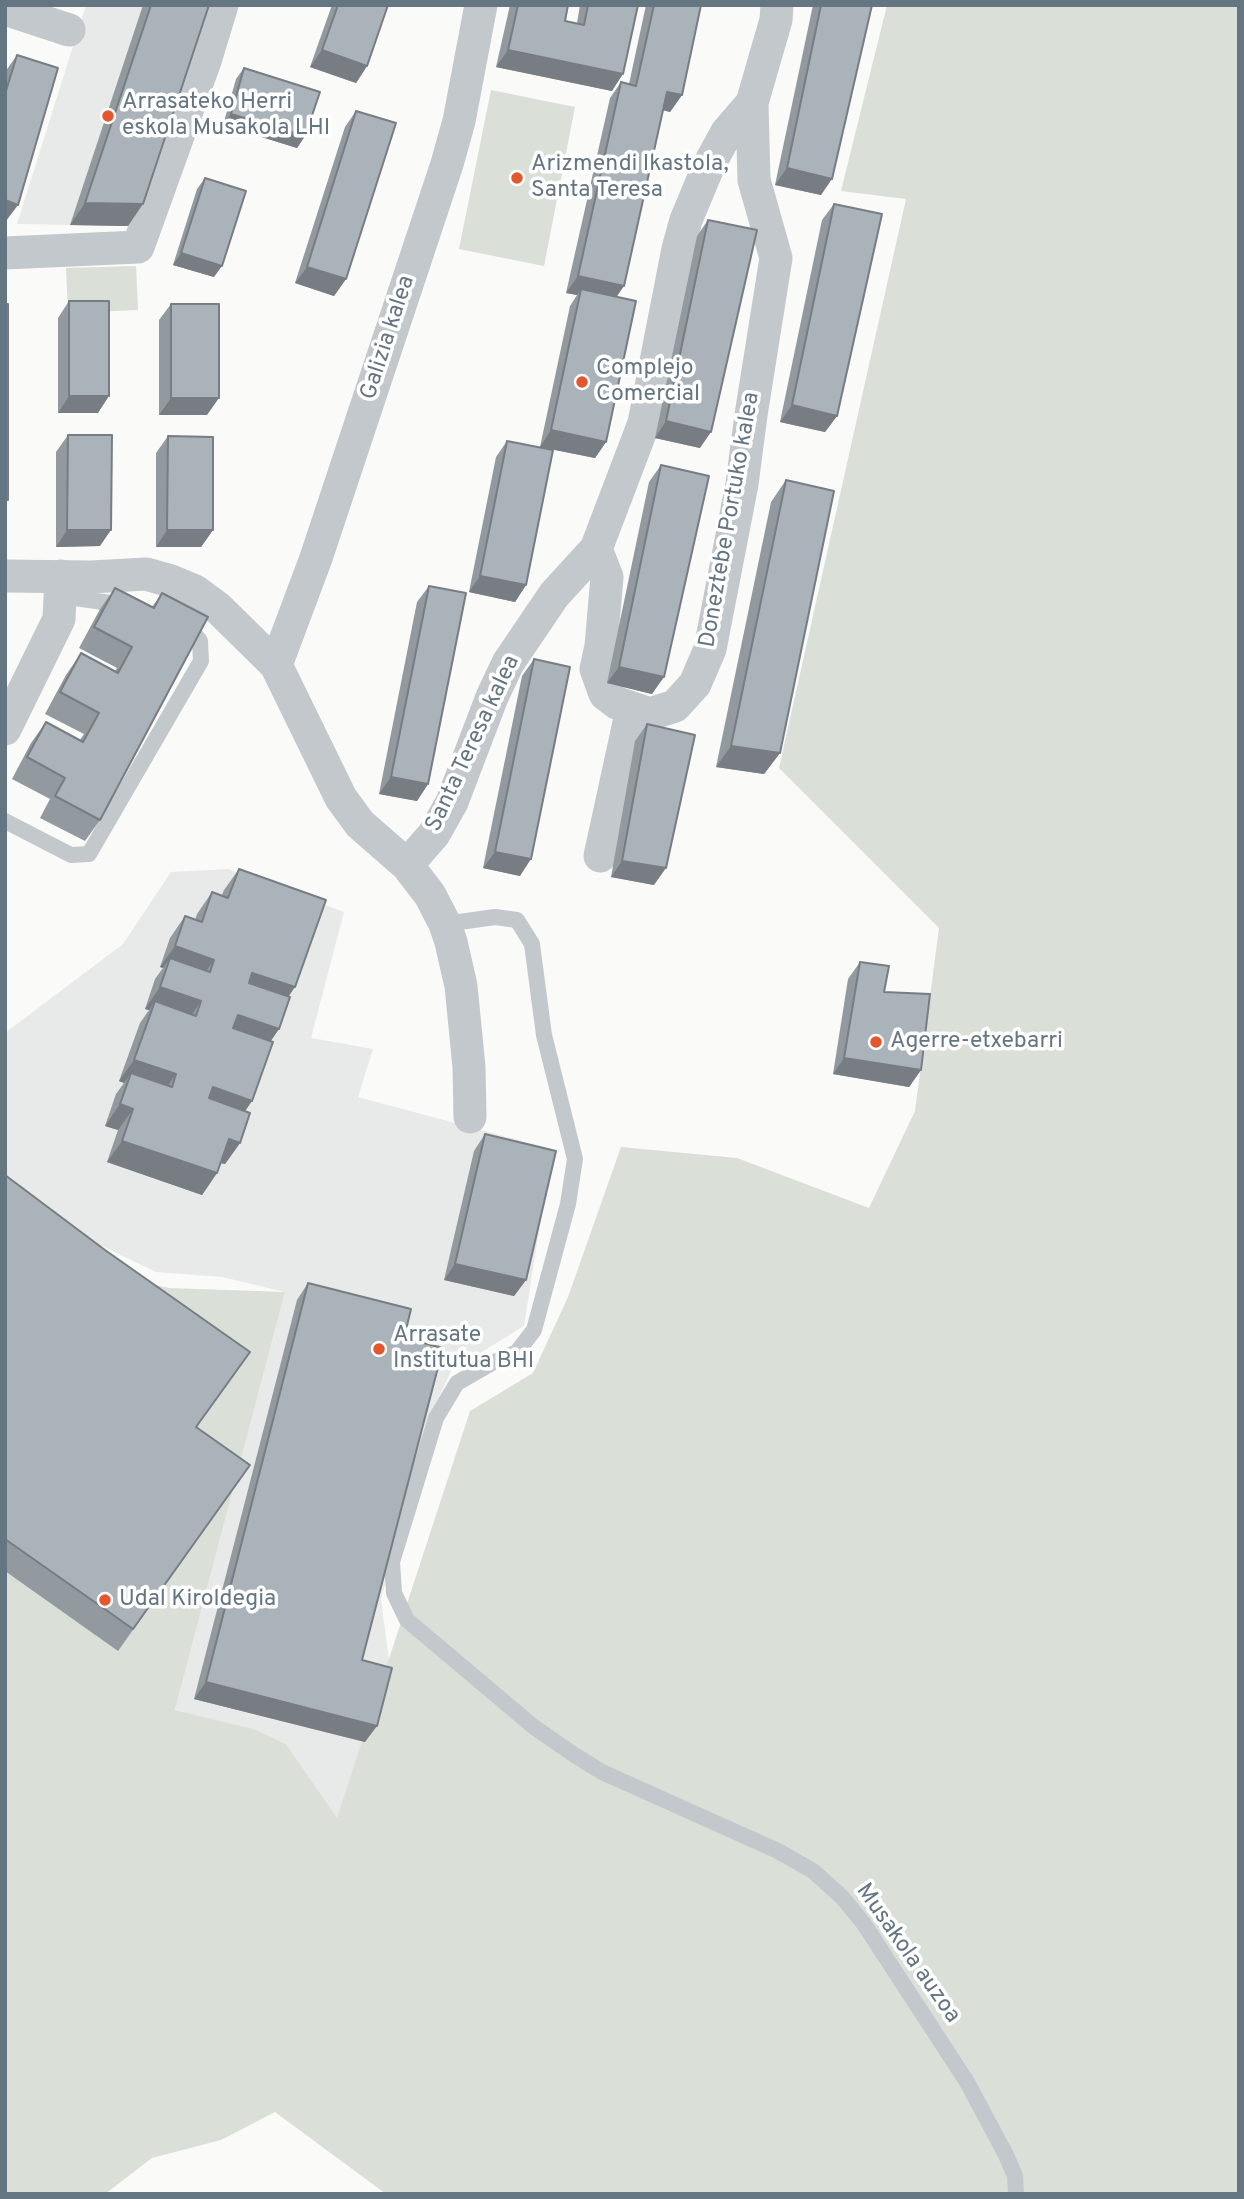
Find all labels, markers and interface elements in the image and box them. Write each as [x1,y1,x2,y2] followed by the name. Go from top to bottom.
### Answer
[122,89,330,143] place label: Arrasateko Herri eskola Musakola LHI
[100,108,116,124] marker: Arrasateko Herri eskola Musakola LHI
[531,151,729,205] place label: Arizmendi Ikastola, Santa Teresa
[509,170,525,186] marker: Arizmendi Ikastola, Santa Teresa
[356,272,422,404] street label: Galizia kalea
[596,355,700,409] place label: Complejo Comercial
[574,374,590,390] marker: Complejo Comercial
[695,390,767,650] street label: Doneztebe Portuko kalea
[421,651,527,837] street label: Santa Teresa kalea
[890,1028,1063,1056] place label: Agerre-etxebarri
[868,1034,884,1050] marker: Agerre-etxebarri
[393,1322,534,1376] place label: Arrasate Institutua BHI
[371,1341,387,1357] marker: Arrasate Institutua BHI
[119,1586,276,1614] place label: Udal Kiroldegia
[97,1592,113,1608] marker: Udal Kiroldegia
[849,1879,965,2029] street label: Musakola auzoa

